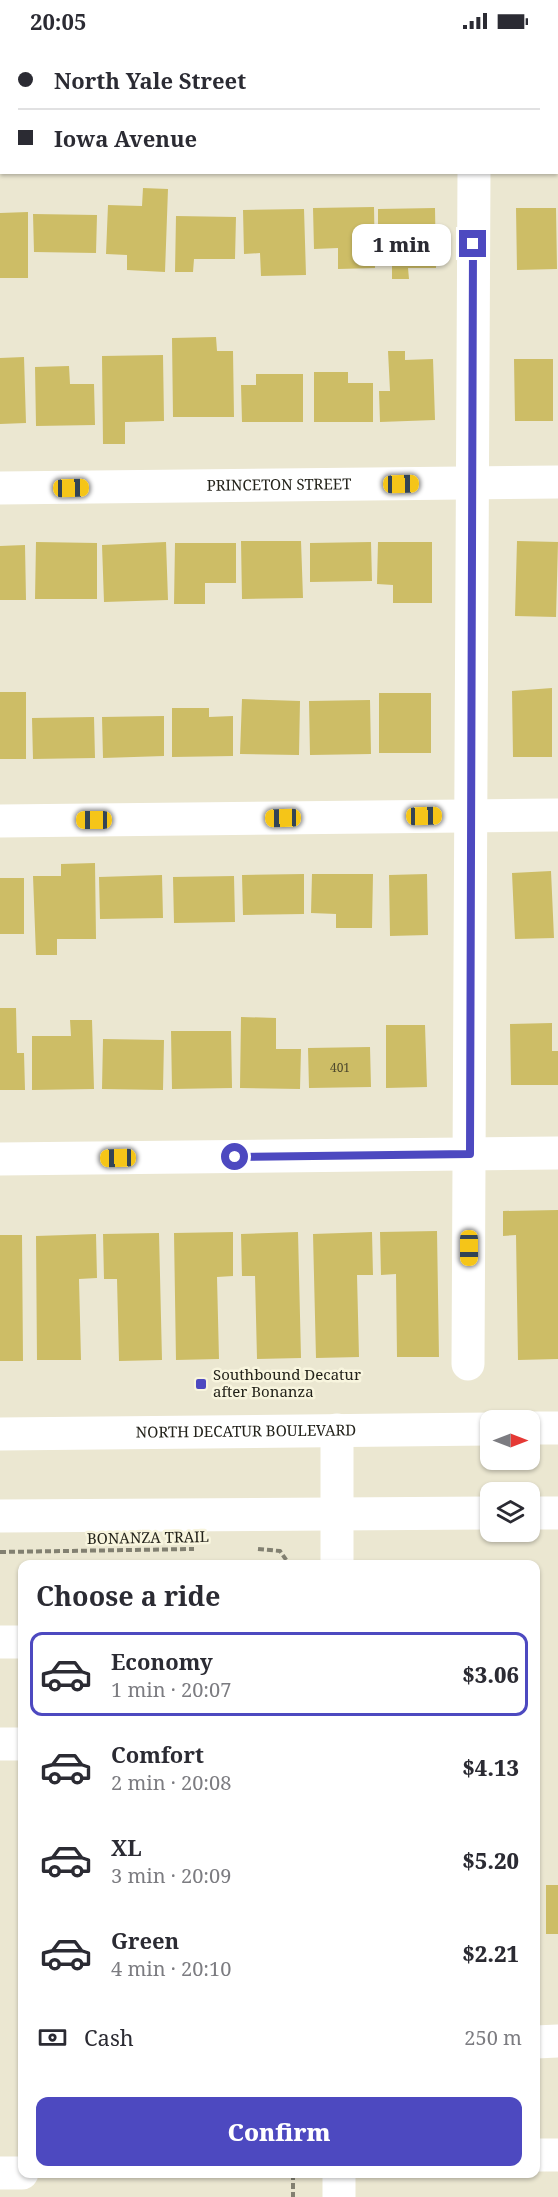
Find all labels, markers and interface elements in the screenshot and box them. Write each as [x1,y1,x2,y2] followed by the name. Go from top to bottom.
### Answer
[30,6,86,36] text: 20:05
[54,65,246,95] text: North Yale Street
[54,123,197,153] text: Iowa Avenue
[353,223,452,265] callout: 1 min
[459,230,486,257] route end
[373,231,430,258] text: 1 min
[207,473,351,495] street label: PRINCETON STREET
[383,475,419,493] car
[53,479,89,497] car
[406,807,442,825] car
[265,809,301,827] car
[76,811,112,829] car
[330,1059,350,1076] house number: 401
[221,1143,248,1170] route start
[100,1149,136,1167] car
[460,1230,478,1266] car
[213,1364,361,1401] place label: Southbound Decatur after Bonanza
[194,1377,208,1391] marker: Southbound Decatur after Bonanza
[480,1410,540,1470] north arrow
[480,1410,540,1542] map controls
[136,1419,356,1442] street label: NORTH DECATUR BOULEVARD
[480,1482,540,1542] button: layers
[87,1526,209,1548] street label: BONANZA TRAIL
[36,1577,221,1614] text: Choose a ride
[111,1646,213,1676] text: Economy
[39,1647,93,1701] icon: car
[462,1659,519,1689] text: $3.06
[111,1676,231,1703] text: 1 min · 20:07
[111,1739,204,1769] text: Comfort
[39,1740,93,1794] icon: car
[462,1752,519,1782] text: $4.13
[111,1769,231,1796] text: 2 min · 20:08
[111,1832,142,1862] text: XL
[39,1833,93,1887] icon: car
[462,1845,519,1875] text: $5.20
[111,1862,231,1889] text: 3 min · 20:09
[111,1925,179,1955] text: Green
[39,1926,93,1980] icon: car
[462,1938,519,1968] text: $2.21
[111,1955,231,1982] text: 4 min · 20:10
[36,2021,69,2054] icon: cash
[84,2022,134,2052] text: Cash
[464,2024,522,2051] text: 250 m
[36,2097,522,2166] button: Confirm

